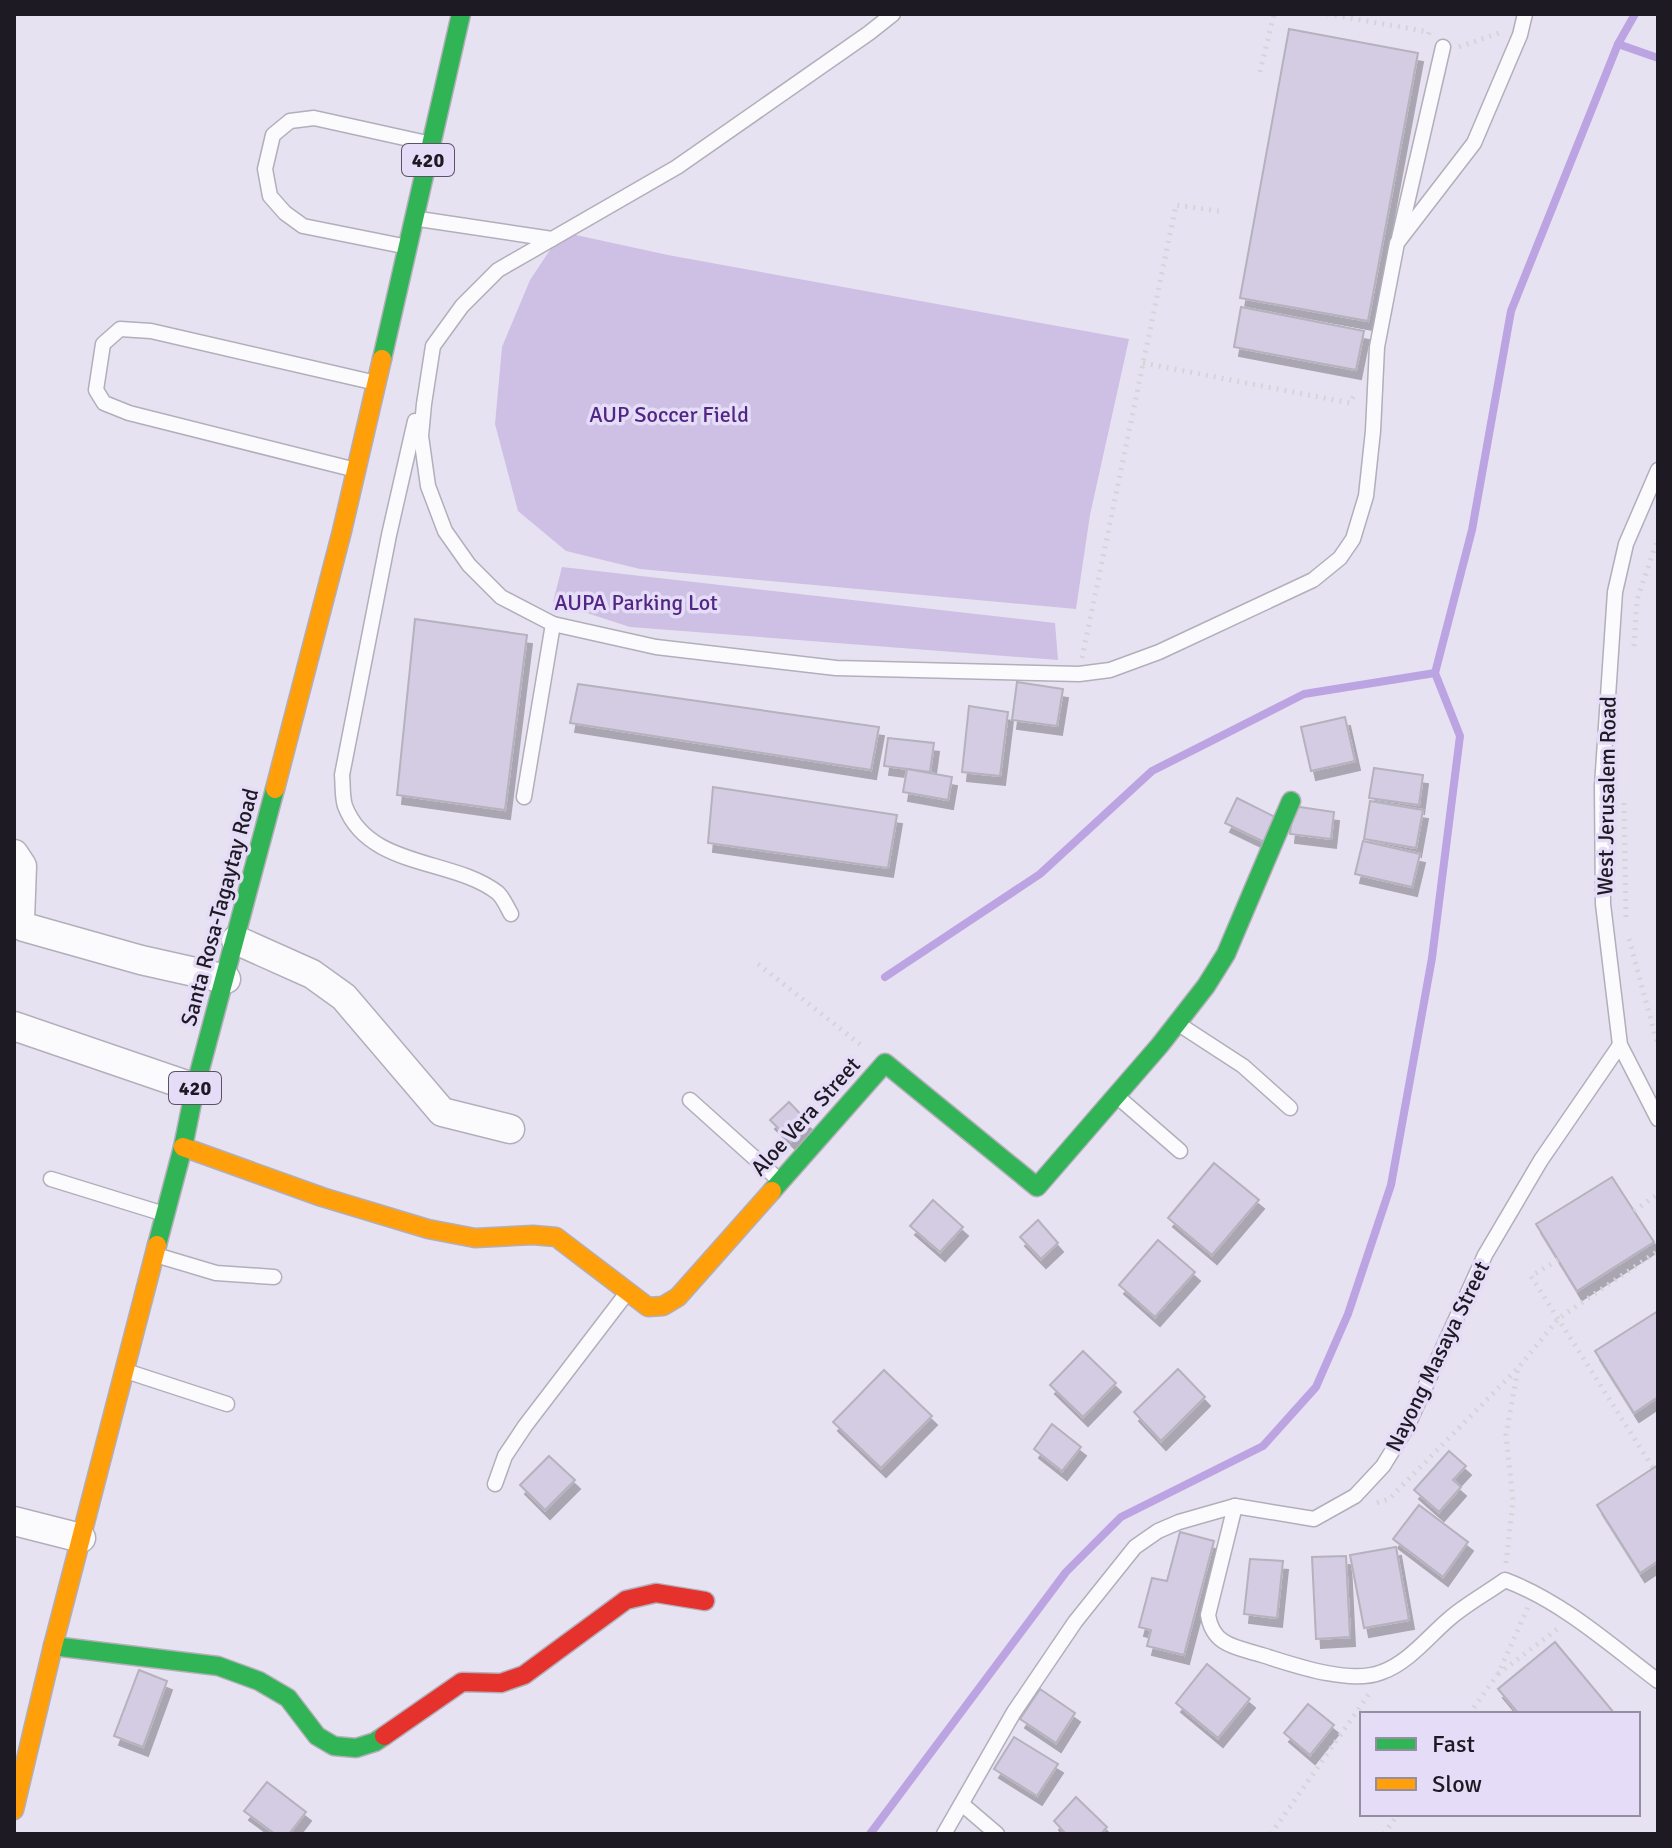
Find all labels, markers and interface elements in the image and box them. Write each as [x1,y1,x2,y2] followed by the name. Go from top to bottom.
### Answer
[402,144,454,176] road number: 420
[589,401,749,428] park label: AUP Soccer Field
[554,589,718,616] park label: AUPA Parking Lot
[1591,696,1622,896] street label: West Jerusalem Road
[175,785,264,1029] street label: Santa Rosa-Tagaytay Road
[745,1051,866,1181] street label: Aloe Vera Street
[169,1072,221,1104] road number: 420
[1380,1256,1495,1456] street label: Nayong Masaya Street
[1360,1712,1640,1816] legend
[1432,1729,1475,1759] text: Fast
[1432,1769,1482,1799] text: Slow

